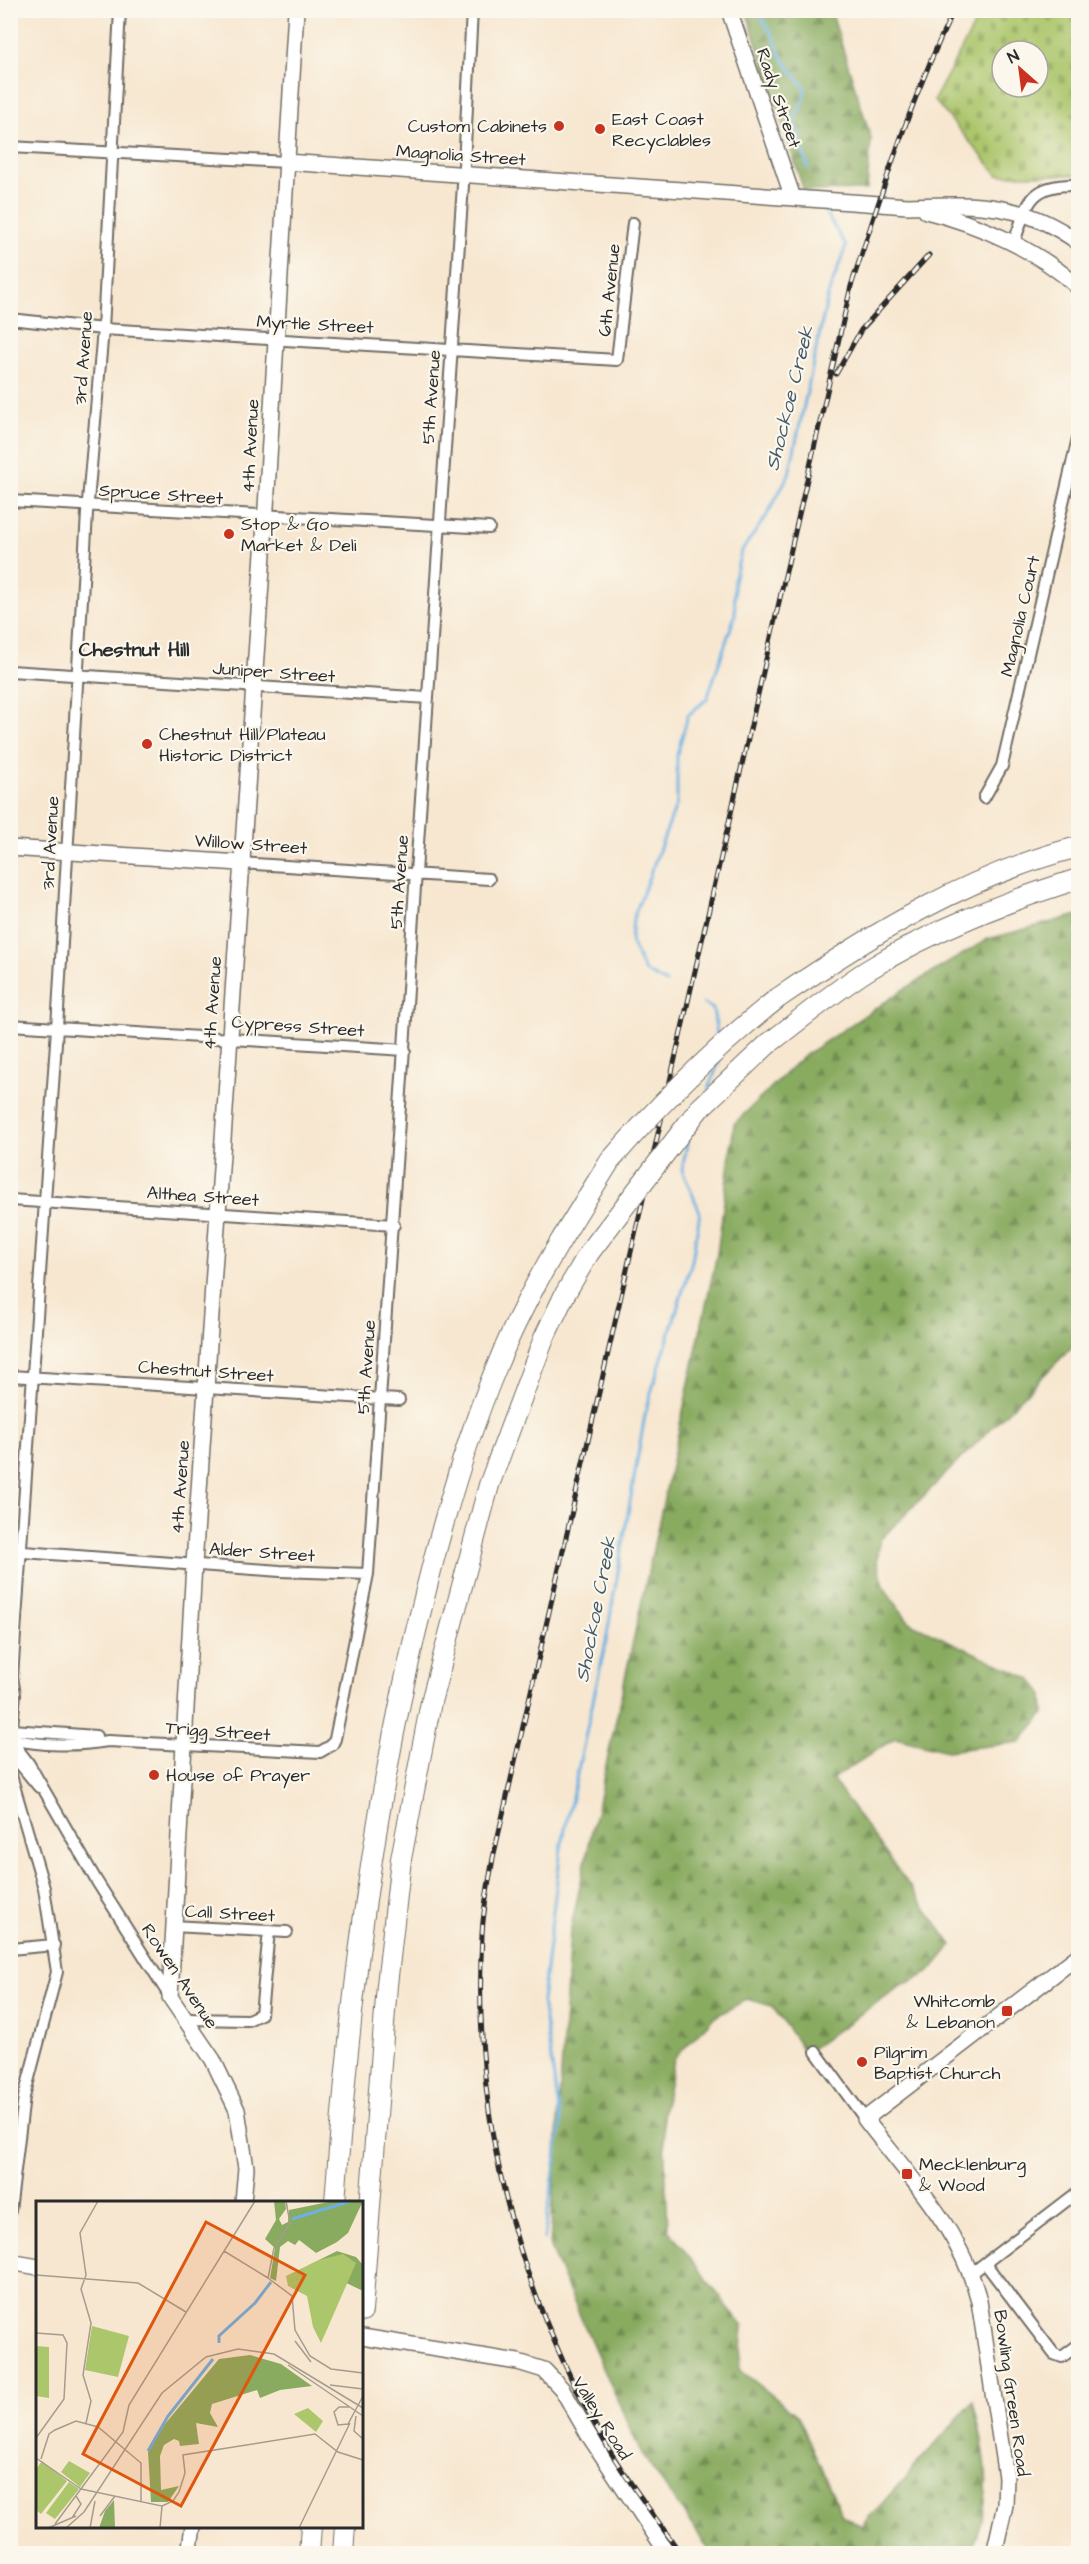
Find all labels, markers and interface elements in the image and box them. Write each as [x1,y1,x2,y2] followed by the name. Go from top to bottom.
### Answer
[990,39,1050,99] north arrow
[749,45,807,152] street label: Rady Street
[1004,45,1023,69] text: N
[612,107,711,154] place label: East Coast Recyclables
[408,114,547,139] place label: Custom Cabinets
[552,119,566,133] marker: Custom Cabinets
[593,122,607,136] marker: East Coast Recyclables
[395,138,527,174] street label: Magnolia Street
[592,242,627,338] street label: 6th Avenue
[256,309,375,341] street label: Myrtle Street
[68,310,99,406] street label: 3rd Avenue
[758,322,822,474] water label: Shockoe Creek
[416,349,447,445] street label: 5th Avenue
[236,398,265,494] street label: 4th Avenue
[98,478,225,511] street label: Spruce Street
[241,512,357,558] place label: Stop & Go Market & Deli
[222,527,236,541] marker: Stop & Go Market & Deli
[994,552,1048,679] street label: Magnolia Court
[79,636,189,664] district label: Chestnut Hill
[212,656,337,689] street label: Juniper Street
[159,722,326,768] place label: Chestnut Hill/Plateau Historic District
[140,737,154,751] marker: Chestnut Hill/Plateau Historic District
[36,795,65,891] street label: 3rd Avenue
[194,828,309,861] street label: Willow Street
[384,834,415,930] street label: 5th Avenue
[197,955,228,1051] street label: 4th Avenue
[231,1009,366,1045] street label: Cypress Street
[146,1180,261,1213] street label: Althea Street
[351,1319,382,1415] street label: 5th Avenue
[137,1354,275,1389] street label: Chestnut Street
[165,1439,196,1535] street label: 4th Avenue
[568,1533,624,1685] water label: Shockoe Creek
[208,1536,316,1569] street label: Alder Street
[165,1715,272,1749] street label: Trigg Street
[166,1763,310,1789] place label: House of Prayer
[147,1768,161,1782] marker: House of Prayer
[184,1899,276,1928] street label: Call Street
[135,1919,224,2034] street label: Rowen Avenue
[906,1989,995,2035] place label: Whitcomb & Lebanon
[1000,2004,1014,2018] marker: Whitcomb & Lebanon
[874,2040,1001,2086] place label: Pilgrim Baptist Church
[855,2055,869,2069] marker: Pilgrim Baptist Church
[919,2152,1026,2198] place label: Mecklenburg & Wood
[900,2167,914,2181] marker: Mecklenburg & Wood
[36,2201,363,2528] inset map
[986,2308,1036,2478] street label: Bowling Green Road
[565,2372,637,2465] street label: Valley Road

